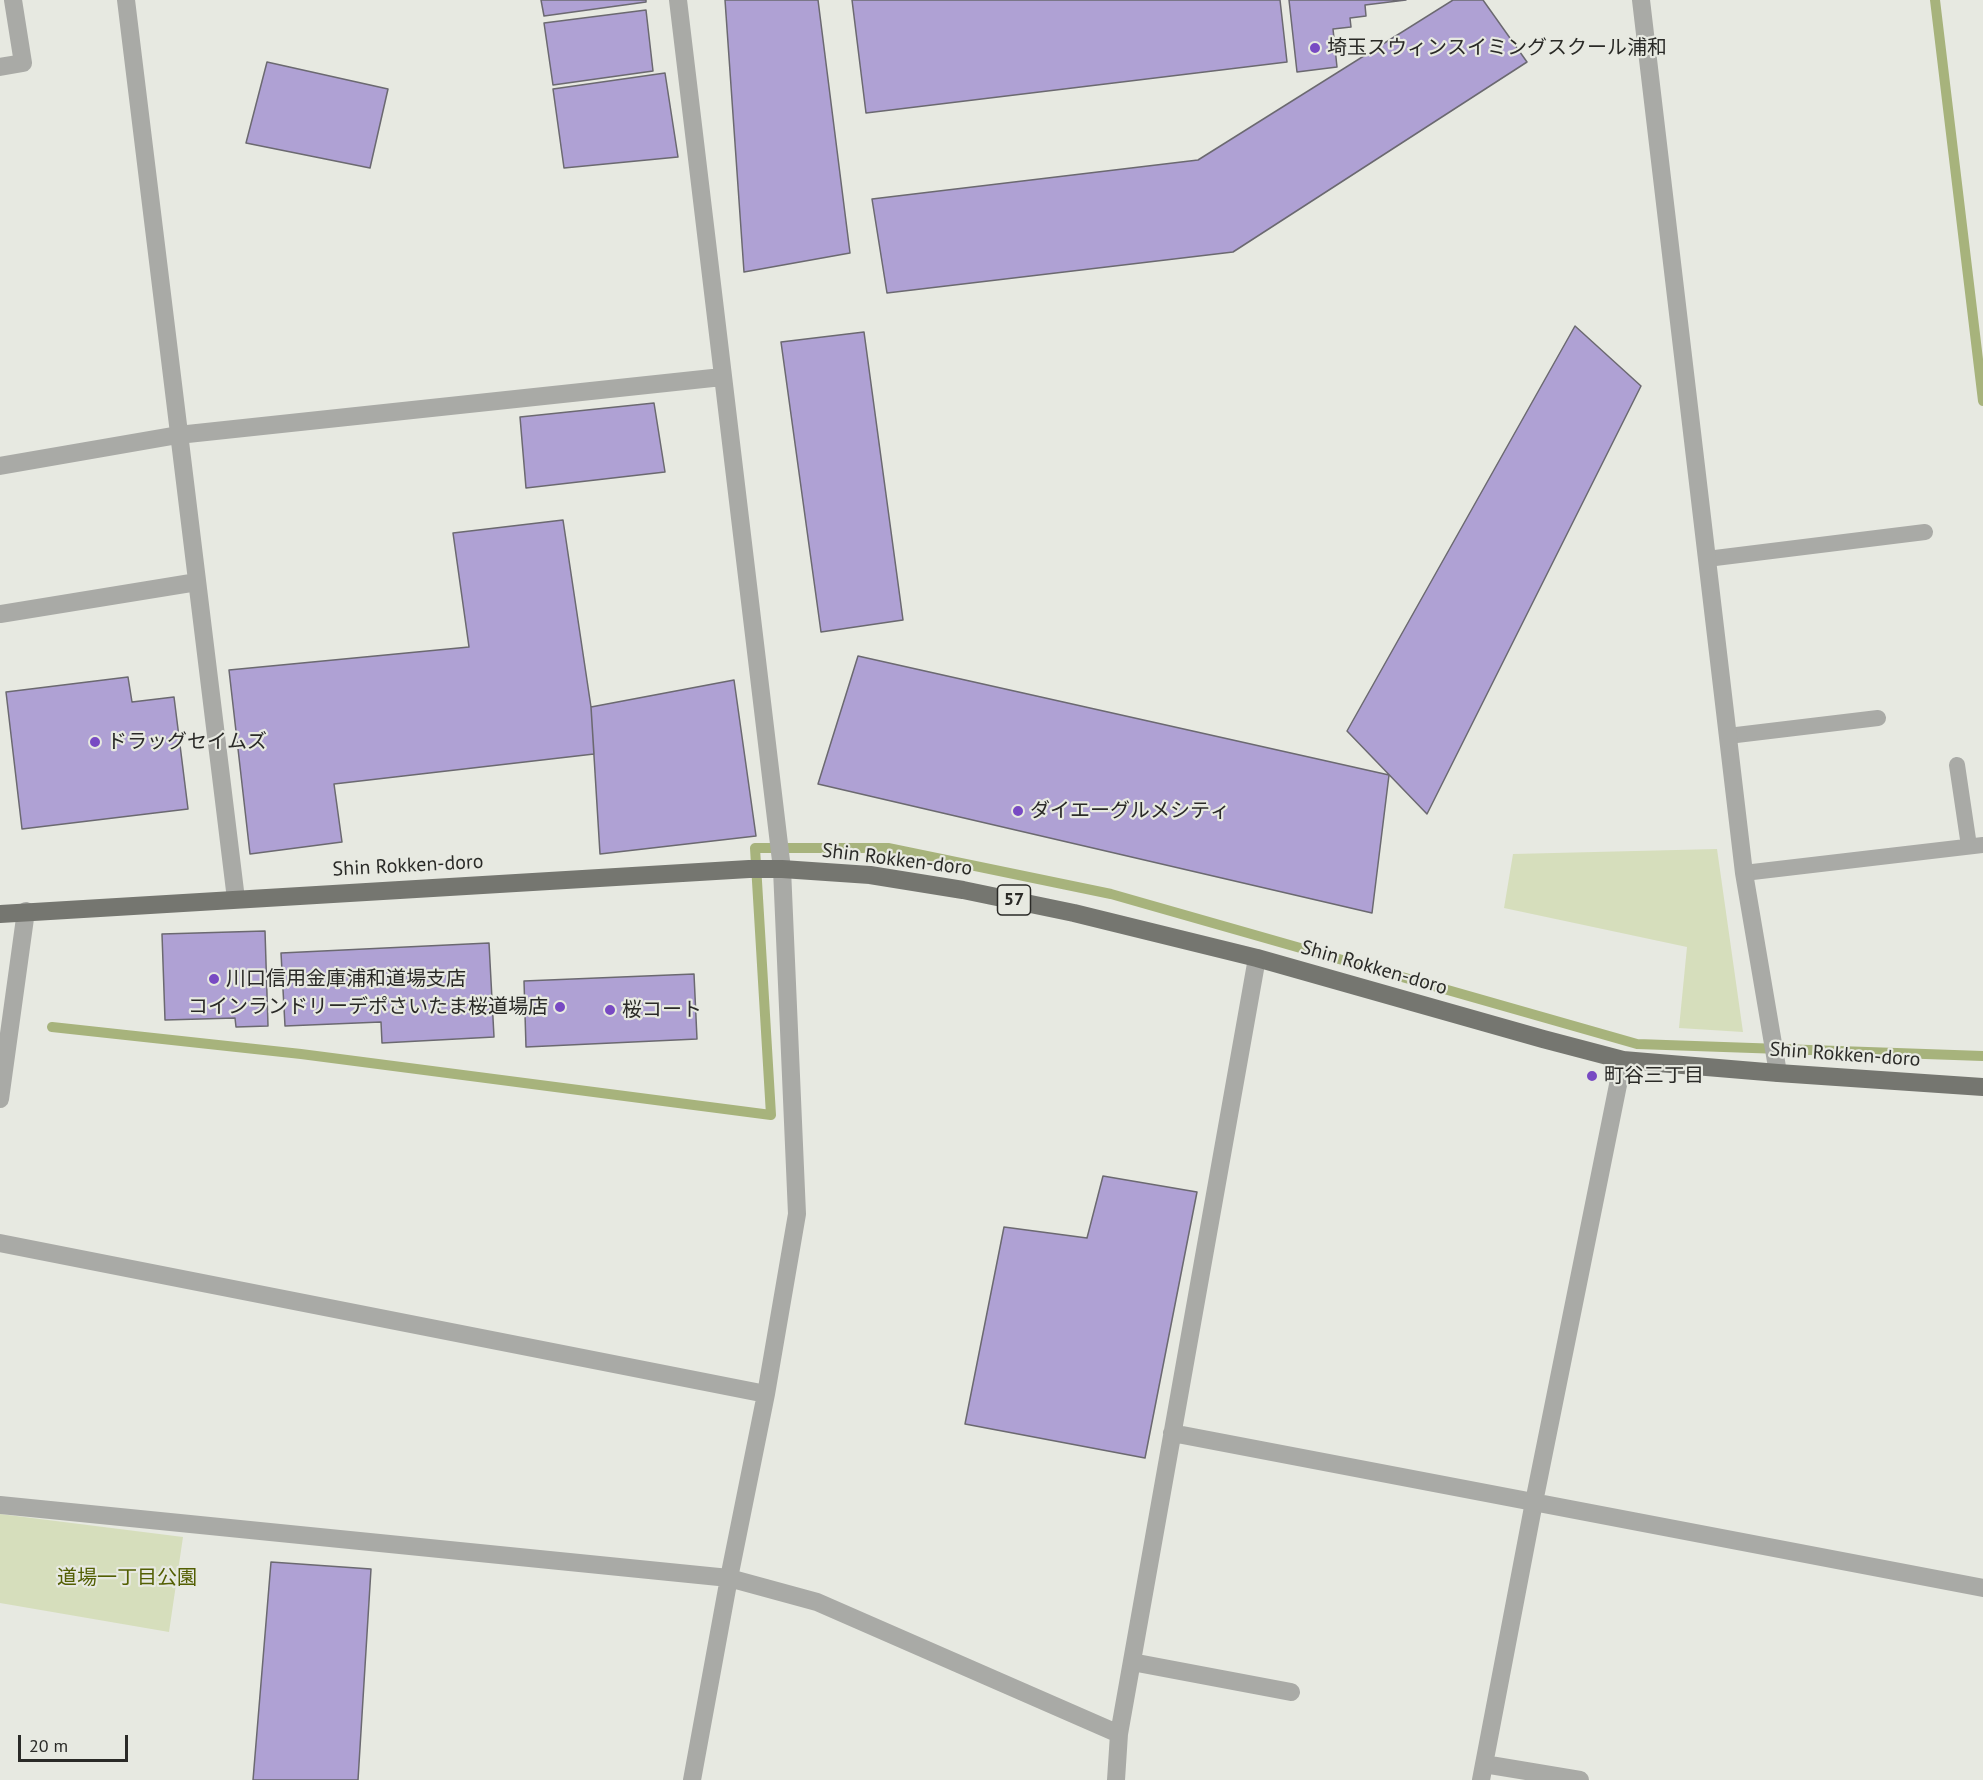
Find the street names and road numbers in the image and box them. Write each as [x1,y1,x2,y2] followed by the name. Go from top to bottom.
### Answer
[821,839,973,881] street label: Shin Rokken-doro
[332,850,484,882] street label: Shin Rokken-doro
[998,885,1030,915] road number: 57
[1298,936,1450,1000] street label: Shin Rokken-doro
[1769,1038,1921,1072] street label: Shin Rokken-doro

